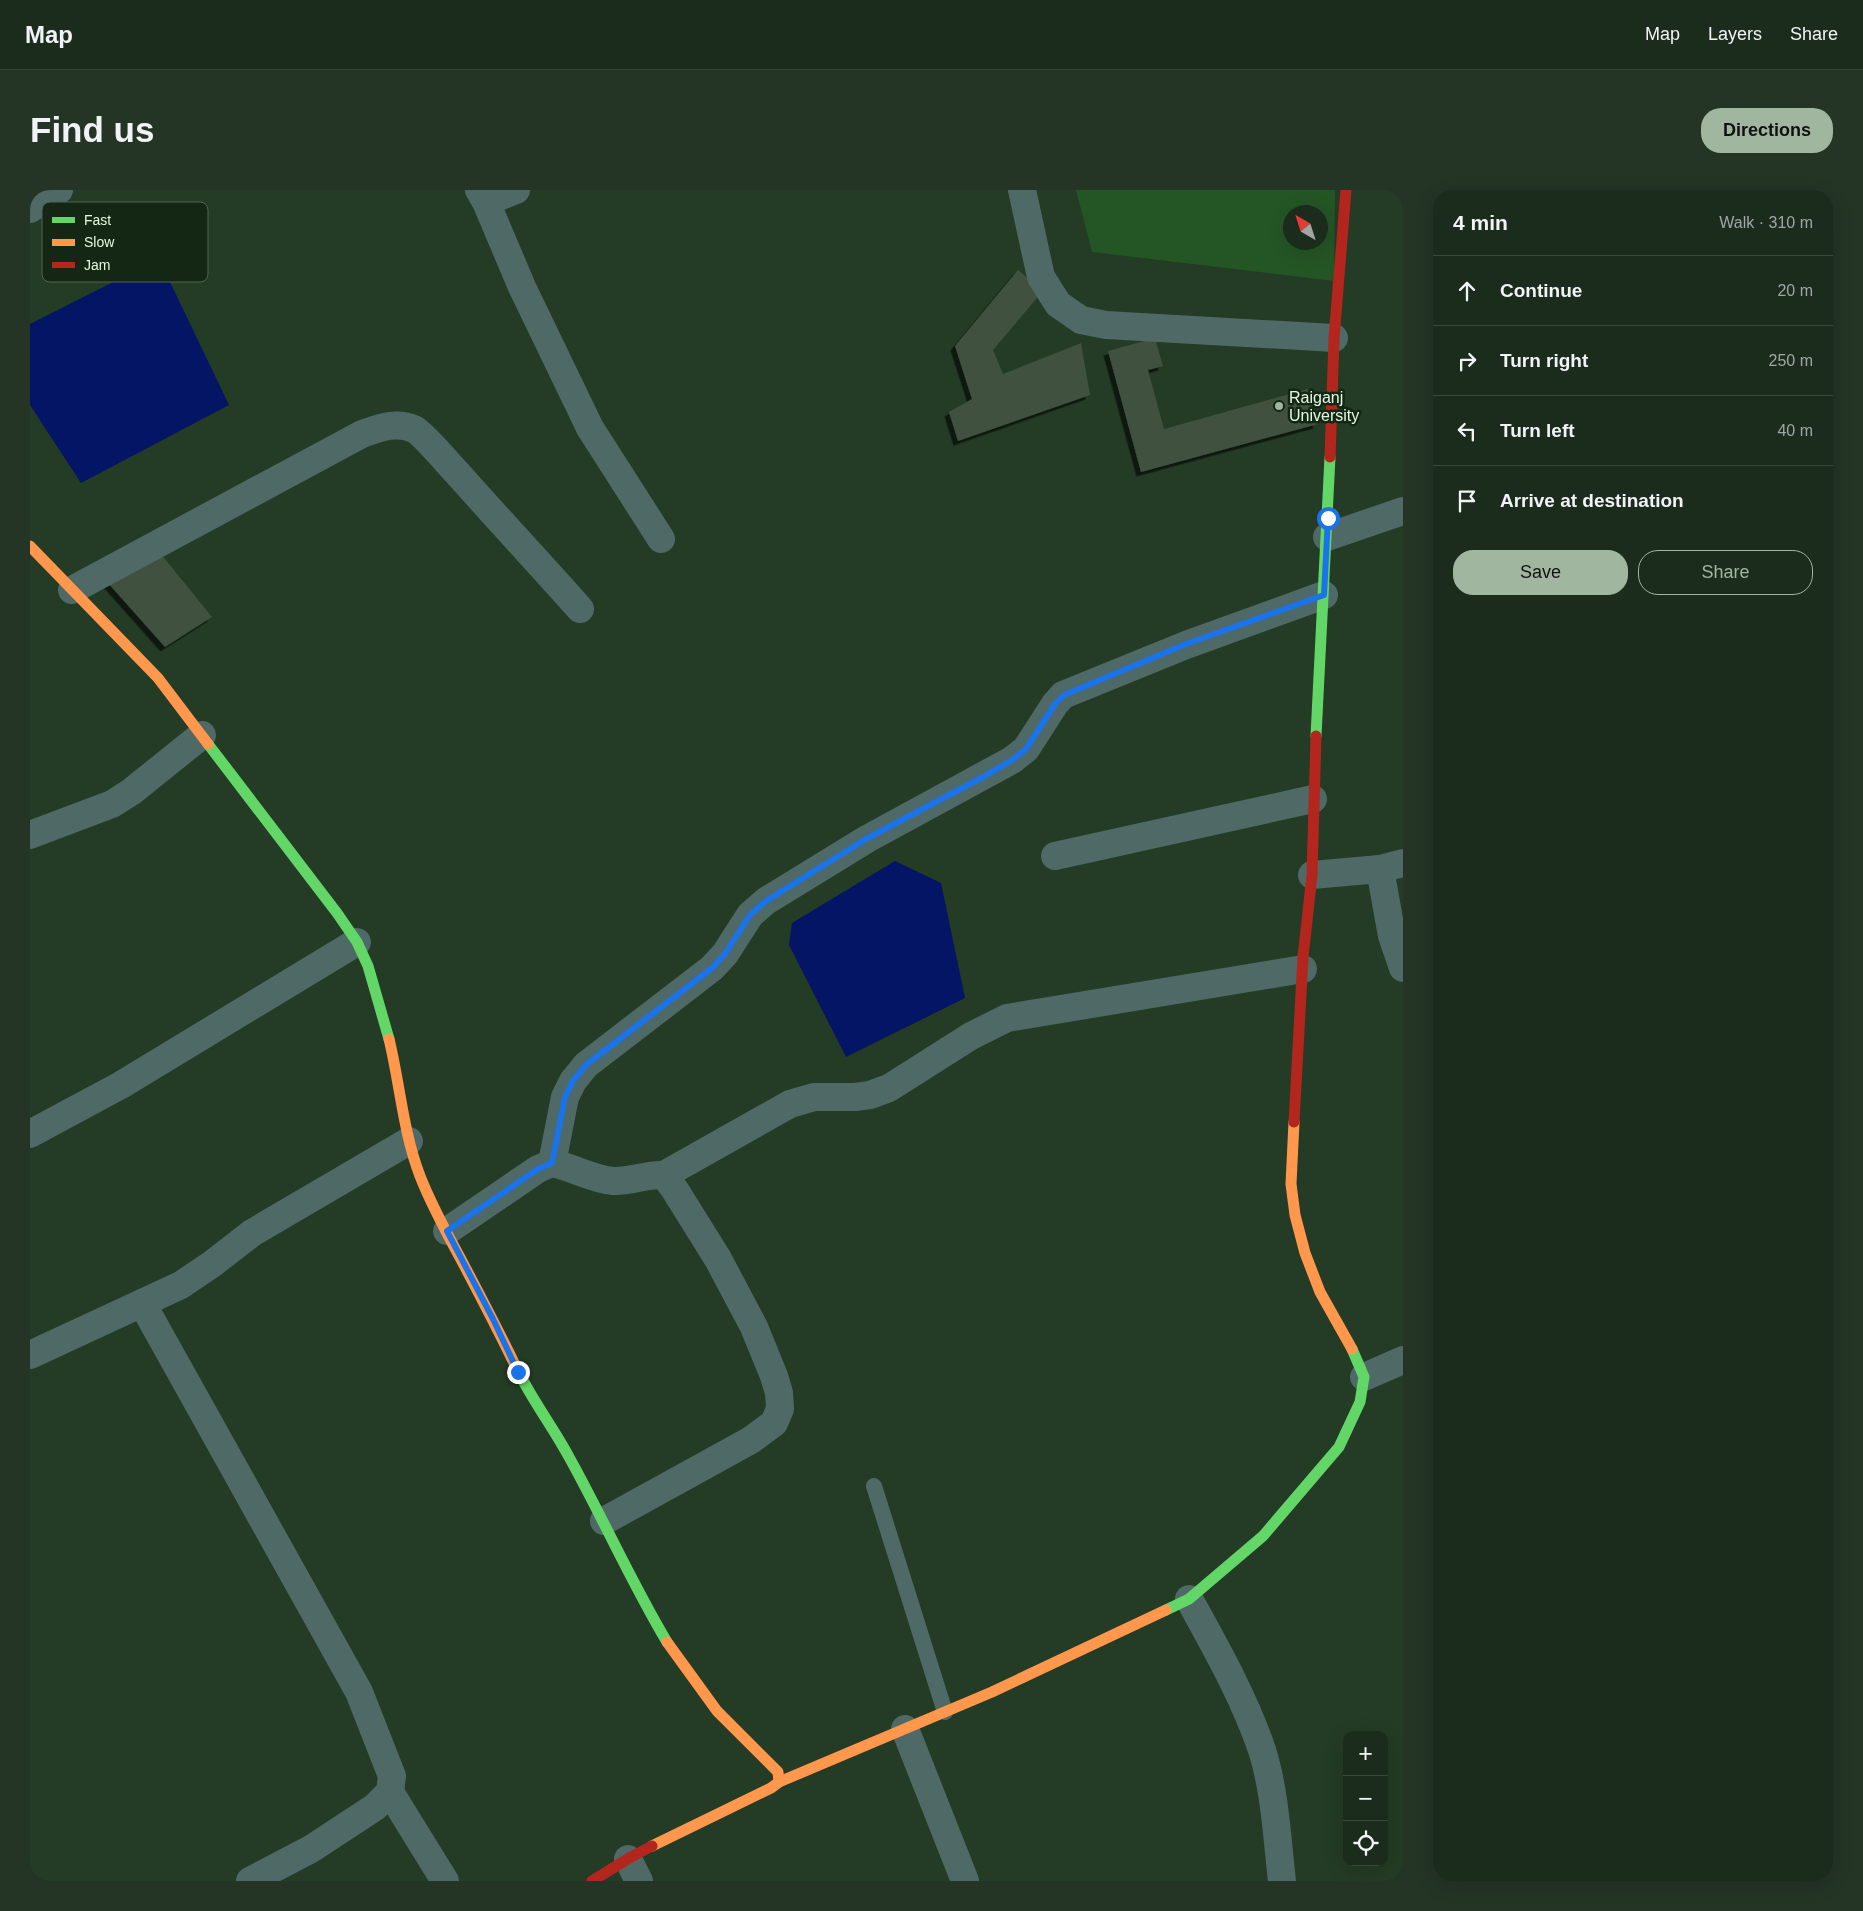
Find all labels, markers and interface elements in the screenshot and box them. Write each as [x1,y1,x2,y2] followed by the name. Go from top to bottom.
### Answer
[25,21,73,48] text: Map
[1645,24,1680,44] text: Map
[1708,24,1762,44] text: Layers
[1790,24,1838,44] text: Share
[1701,108,1833,153] button: Directions
[30,110,154,149] text: Find us
[42,202,208,282] legend
[1283,205,1328,250] north arrow
[1453,211,1508,234] text: 4 min
[84,212,111,228] text: Fast
[1719,214,1813,231] text: Walk · 310 m
[84,234,115,250] text: Slow
[84,257,110,273] text: Jam
[1453,277,1481,305] icon: ahead
[1500,280,1582,301] text: Continue
[1777,282,1813,299] text: 20 m
[1453,347,1481,375] icon: right
[1500,350,1588,371] text: Turn right
[1769,352,1813,369] text: 250 m
[1289,389,1359,424] place label: Raiganj University
[1273,400,1285,412] marker: Raiganj University
[1453,417,1481,445] icon: left
[1500,420,1575,441] text: Turn left
[1777,422,1813,439] text: 40 m
[1453,487,1481,515] icon: arrive
[1500,490,1684,511] text: Arrive at destination
[1317,507,1340,530] route start
[1453,550,1628,595] button: Save
[1638,550,1813,595] button: Share
[507,1361,530,1384] route end
[1343,1731,1388,1866] map controls
[1343,1731,1388,1776] button: +
[1343,1776,1388,1821] button: −
[1343,1821,1388,1866] button: locate

